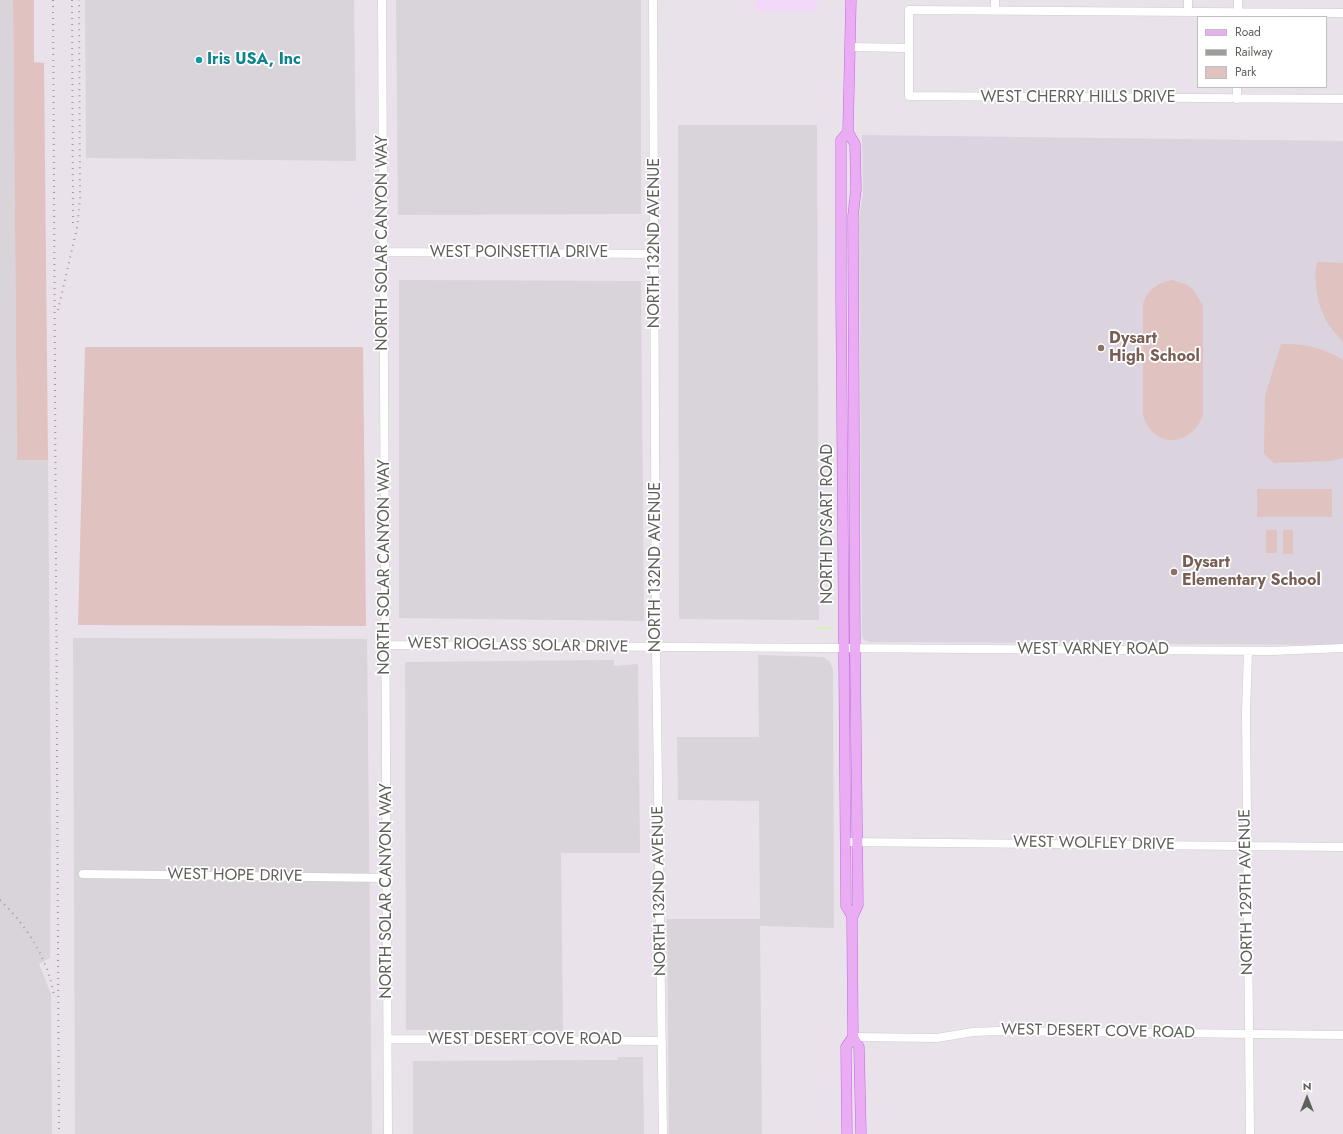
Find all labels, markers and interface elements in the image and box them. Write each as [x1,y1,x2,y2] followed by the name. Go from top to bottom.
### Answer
[1197,16,1327,88] legend
[1235,23,1261,41] text: Road
[1235,43,1273,61] text: Railway
[207,50,301,70] place label: Iris USA, Inc
[194,55,204,65] marker: Iris USA, Inc
[1235,63,1256,81] text: Park
[981,88,1175,108] street label: WEST CHERRY HILLS DRIVE
[373,135,393,351] street label: NORTH SOLAR CANYON WAY
[645,158,665,328] street label: NORTH 132ND AVENUE
[430,243,608,263] street label: WEST POINSETTIA DRIVE
[1109,329,1200,367] place label: Dysart High School
[1096,343,1106,353] marker: Dysart High School
[818,444,838,604] street label: NORTH DYSART ROAD
[375,459,395,675] street label: NORTH SOLAR CANYON WAY
[646,482,666,652] street label: NORTH 132ND AVENUE
[1182,553,1321,591] place label: Dysart Elementary School
[1169,567,1179,577] marker: Dysart Elementary School
[408,634,628,658] street label: WEST RIOGLASS SOLAR DRIVE
[1017,640,1169,660] street label: WEST VARNEY ROAD
[377,783,397,999] street label: NORTH SOLAR CANYON WAY
[649,806,671,976] street label: NORTH 132ND AVENUE
[1236,809,1258,975] street label: NORTH 129TH AVENUE
[1013,833,1175,855] street label: WEST WOLFLEY DRIVE
[167,865,303,887] street label: WEST HOPE DRIVE
[1001,1021,1195,1043] street label: WEST DESERT COVE ROAD
[428,1030,622,1050] street label: WEST DESERT COVE ROAD
[1287,1078,1327,1118] north arrow
[1303,1078,1311,1094] text: N

